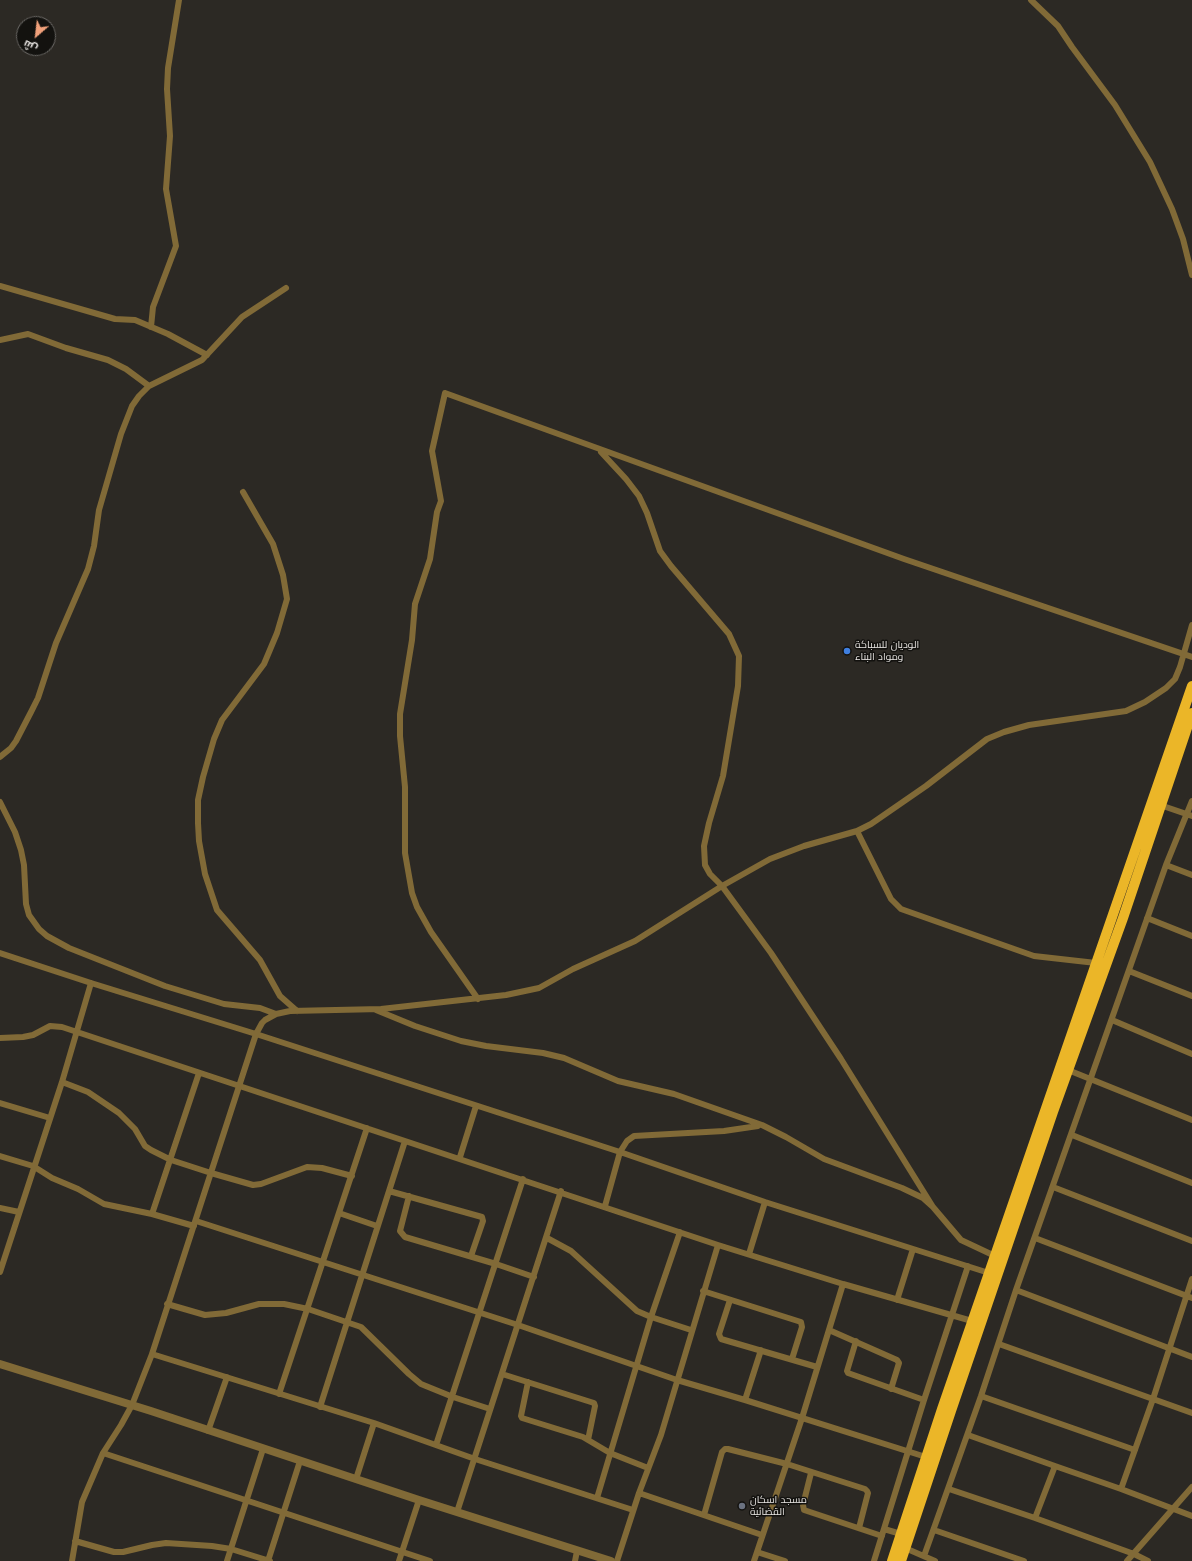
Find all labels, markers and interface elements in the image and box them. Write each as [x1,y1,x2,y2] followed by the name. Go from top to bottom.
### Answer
[16,16,56,56] north arrow
[21,37,40,55] text: ش
[855,639,919,662] place label: الوديان للسباكة ومواد البناء
[842,646,852,656] marker: الوديان للسباكة ومواد البناء
[750,1494,807,1518] place label: مسجد اسكان القضائية
[737,1501,747,1511] marker: مسجد اسكان القضائية

